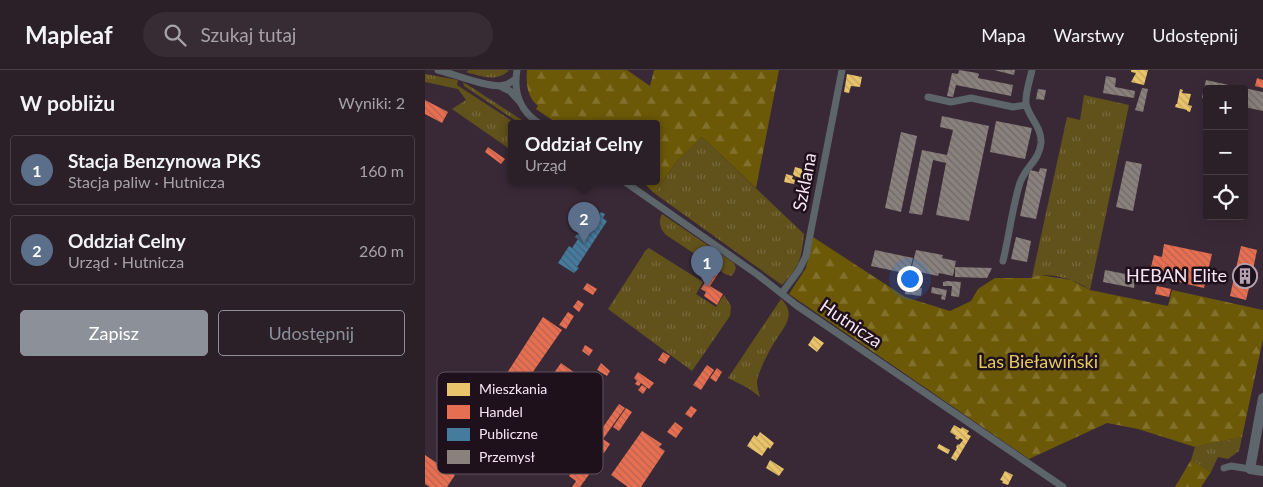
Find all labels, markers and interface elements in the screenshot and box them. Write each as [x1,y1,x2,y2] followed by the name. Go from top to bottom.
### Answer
[143,12,493,57] search box
[25,20,113,49] text: Mapleaf
[161,21,189,49] icon: search
[201,23,296,46] text: Szukaj tutaj
[981,24,1026,46] text: Mapa
[1054,24,1124,46] text: Warstwy
[1152,24,1238,46] text: Udostępnij
[1203,85,1248,220] map controls
[1203,85,1248,130] button: +
[20,90,115,115] text: W pobliżu
[338,93,405,112] text: Wyniki: 2
[508,120,660,185] popup
[1203,130,1248,175] button: −
[525,132,643,155] text: Oddział Celny
[68,149,261,172] text: Stacja Benzynowa PKS
[788,151,820,213] street label: Szklana
[525,155,567,174] text: Urząd
[32,161,42,180] text: 1
[359,161,404,180] text: 160 m
[68,172,225,191] text: Stacja paliw · Hutnicza
[1203,175,1248,220] button: locate
[568,202,600,243] pin: 2
[68,229,186,252] text: Oddział Celny
[32,241,42,260] text: 2
[359,241,404,260] text: 260 m
[691,246,723,287] pin: 1
[68,252,184,271] text: Urząd · Hutnicza
[1232,263,1258,289] building icon: HEBAN Elite
[1126,264,1227,286] place label: HEBAN Elite
[897,266,923,292] your location
[816,294,887,352] street label: Hutnicza
[20,310,208,356] button: Zapisz
[218,310,405,356] button: Udostępnij
[978,350,1098,372] park label: Las Bieławiński
[437,372,603,474] legend
[479,380,547,397] text: Mieszkania
[479,403,523,420] text: Handel
[479,425,538,442] text: Publiczne
[479,448,535,465] text: Przemysł

